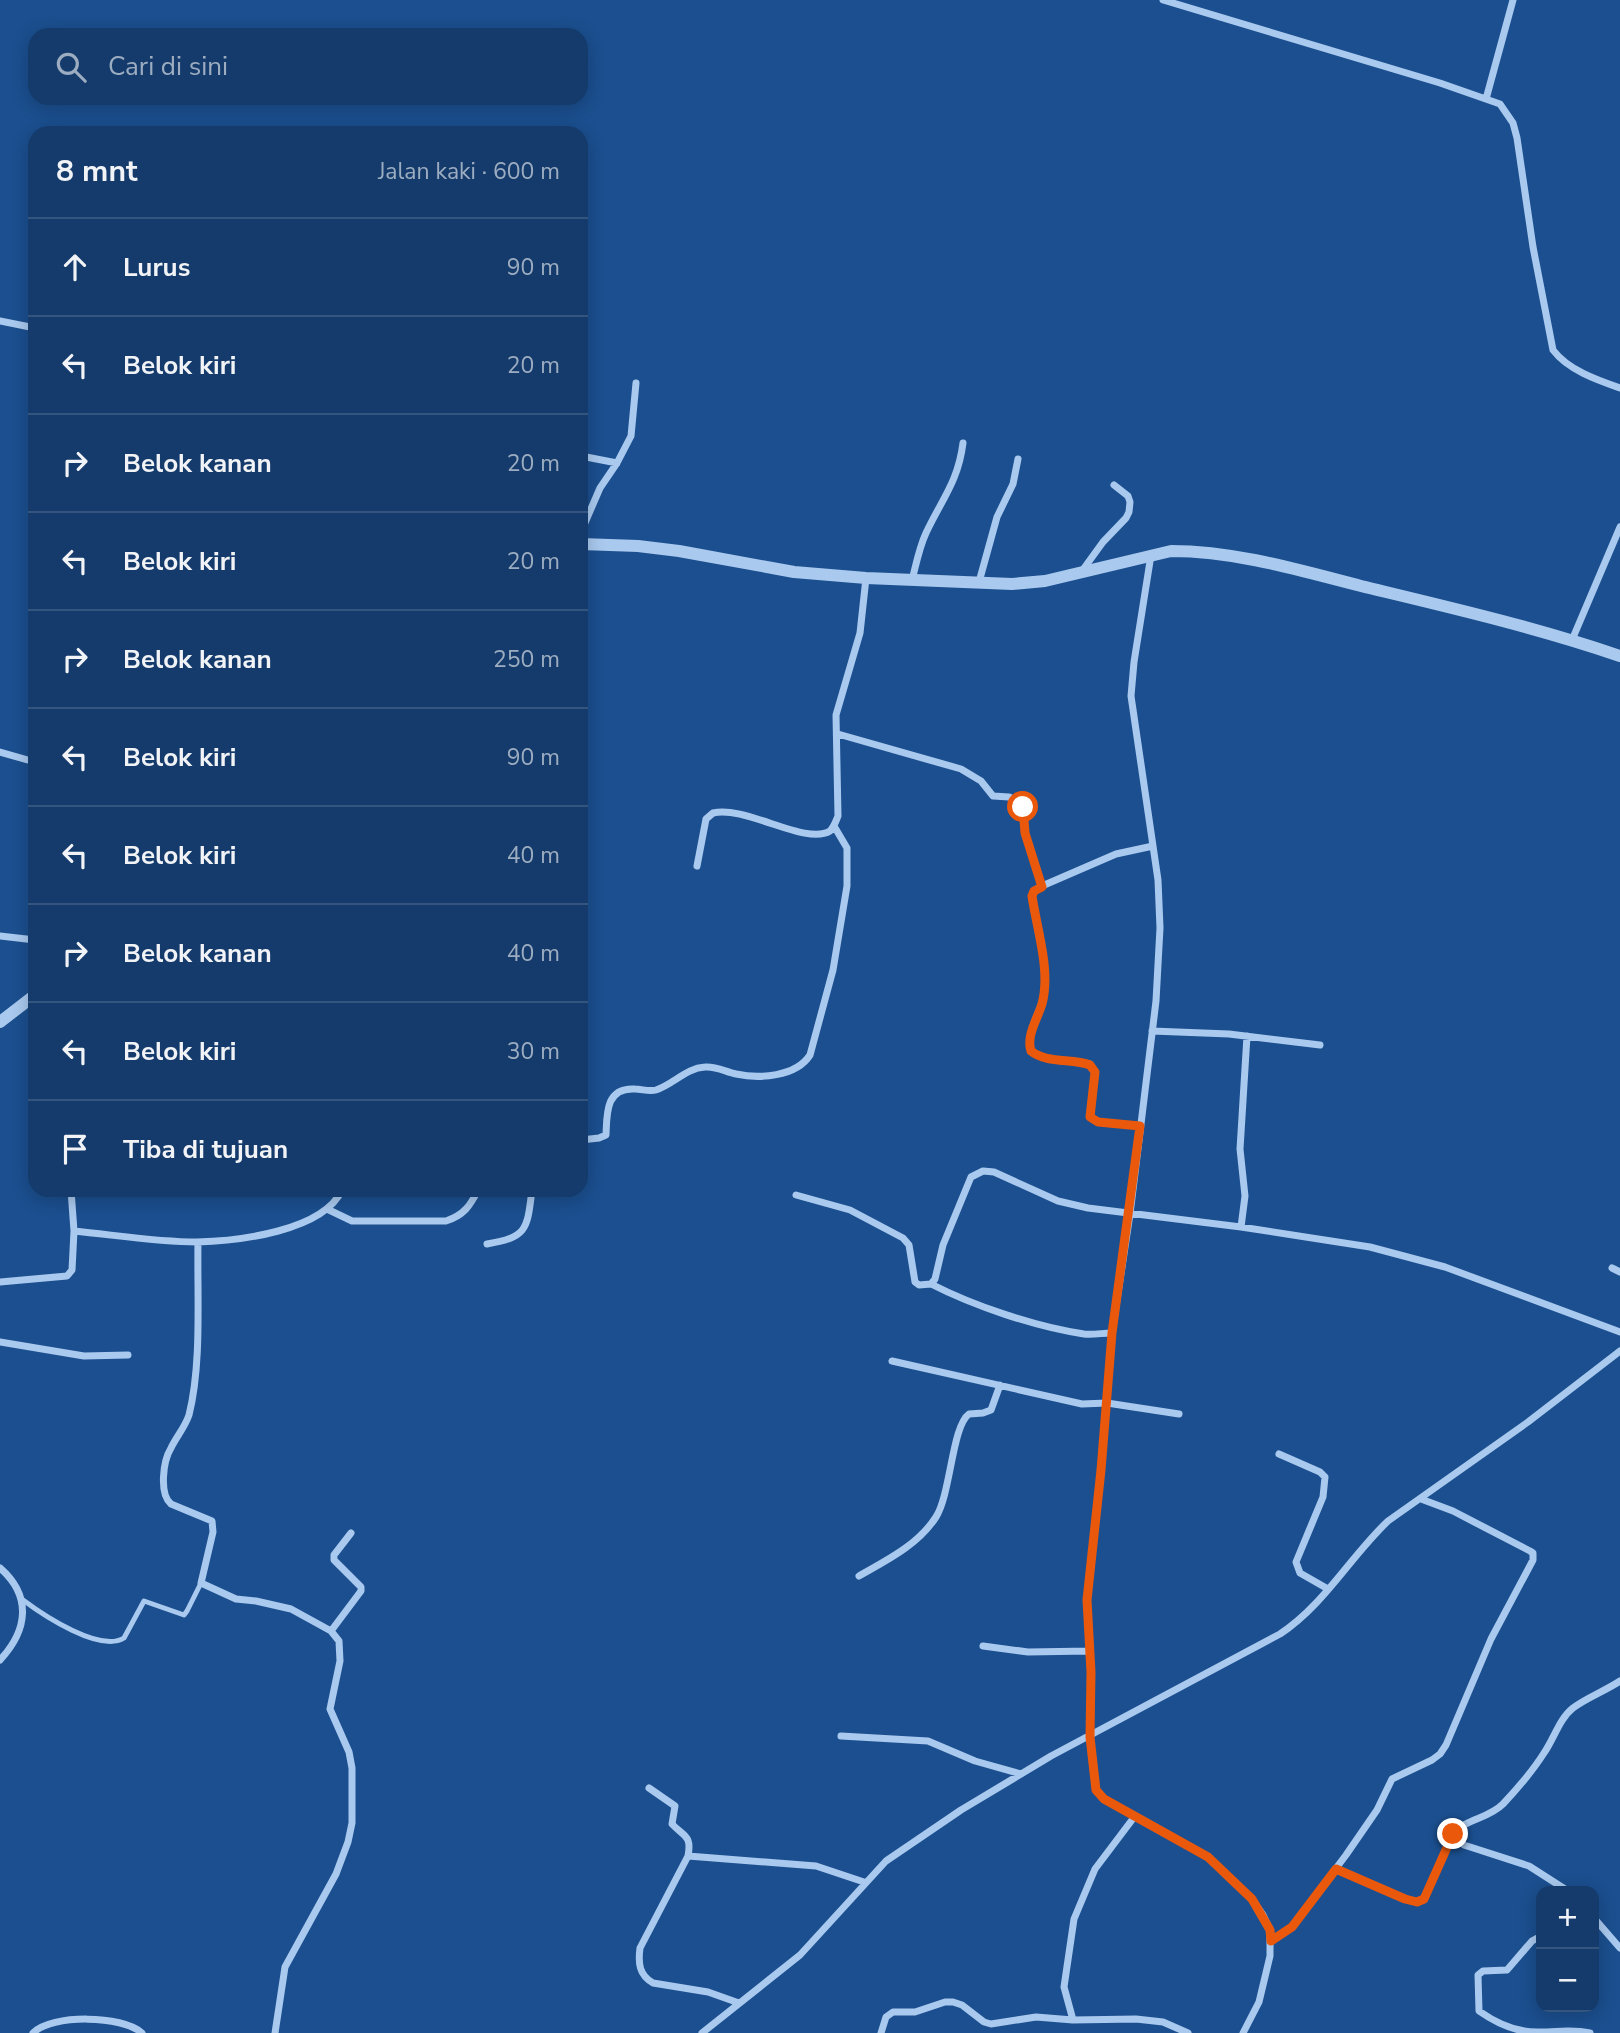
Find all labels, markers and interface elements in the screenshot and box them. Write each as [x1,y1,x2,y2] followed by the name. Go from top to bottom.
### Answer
[28,28,588,105] search box
[52,48,90,86] icon: search
[108,49,228,84] text: Cari di sini
[56,151,137,192] text: 8 mnt
[378,156,560,187] text: Jalan kaki · 600 m
[56,248,94,286] icon: ahead
[123,250,190,285] text: Lurus
[507,252,560,283] text: 90 m
[56,346,94,384] icon: left
[123,348,236,383] text: Belok kiri
[507,350,560,381] text: 20 m
[56,444,94,482] icon: right
[123,446,272,481] text: Belok kanan
[507,448,560,479] text: 20 m
[56,542,94,580] icon: left
[123,544,236,579] text: Belok kiri
[507,546,560,577] text: 20 m
[56,640,94,678] icon: right
[123,642,272,677] text: Belok kanan
[493,644,560,675] text: 250 m
[56,738,94,776] icon: left
[123,740,236,775] text: Belok kiri
[507,742,560,773] text: 90 m
[1007,791,1038,822] route start
[56,836,94,874] icon: left
[123,838,236,873] text: Belok kiri
[507,840,560,871] text: 40 m
[56,934,94,972] icon: right
[123,936,272,971] text: Belok kanan
[507,938,560,969] text: 40 m
[56,1032,94,1070] icon: left
[123,1034,236,1069] text: Belok kiri
[507,1036,560,1067] text: 30 m
[56,1130,94,1168] icon: arrive
[123,1132,288,1167] text: Tiba di tujuan
[1437,1818,1468,1849] route end
[1536,1886,1599,2012] map controls
[1536,1886,1599,1949] button: +
[1536,1949,1599,2012] button: −

